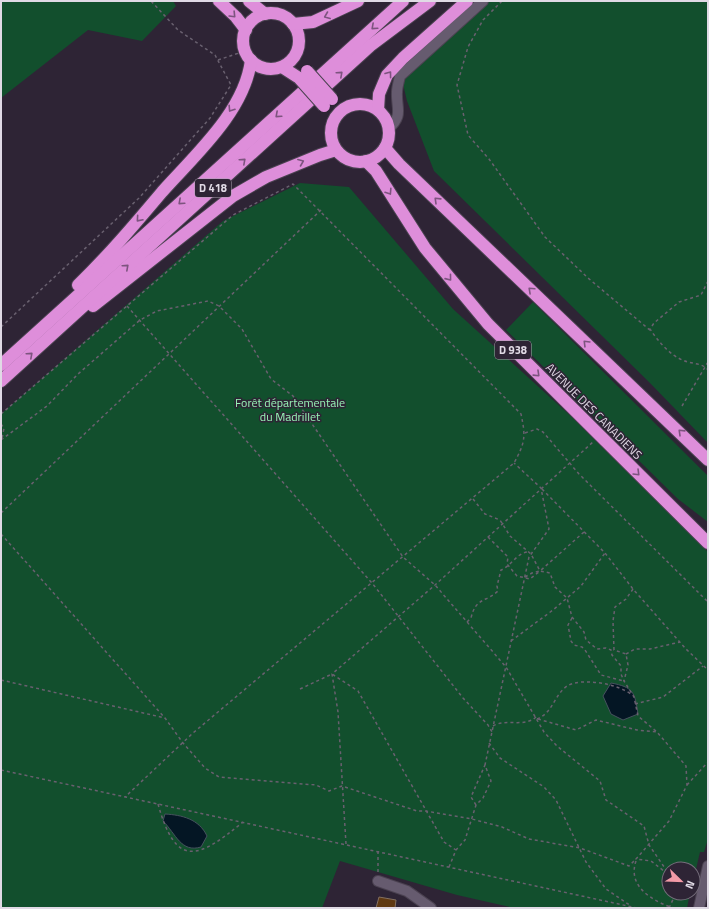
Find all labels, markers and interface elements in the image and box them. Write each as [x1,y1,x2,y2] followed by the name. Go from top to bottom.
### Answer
[228,10,236,18] one-way arrow
[323,11,331,19] one-way arrow
[371,23,379,30] one-way arrow
[384,71,391,78] one-way arrow
[335,72,342,79] one-way arrow
[229,104,236,111] one-way arrow
[275,110,282,117] one-way arrow
[238,158,246,166] one-way arrow
[297,159,304,167] one-way arrow
[195,179,231,197] road number: D 418
[384,188,392,195] one-way arrow
[178,197,186,205] one-way arrow
[434,197,442,205] one-way arrow
[137,214,144,222] one-way arrow
[121,264,129,272] one-way arrow
[444,274,451,281] one-way arrow
[529,287,536,294] one-way arrow
[583,340,591,348] one-way arrow
[495,341,531,359] road number: D 938
[25,352,33,359] one-way arrow
[541,358,647,464] street label: AVENUE DES CANADIENS
[532,369,540,377] one-way arrow
[235,393,345,426] park label: Forêt départementale du Madrillet
[678,429,686,437] one-way arrow
[632,468,640,476] one-way arrow
[661,861,701,901] north arrow
[681,878,699,892] text: N

